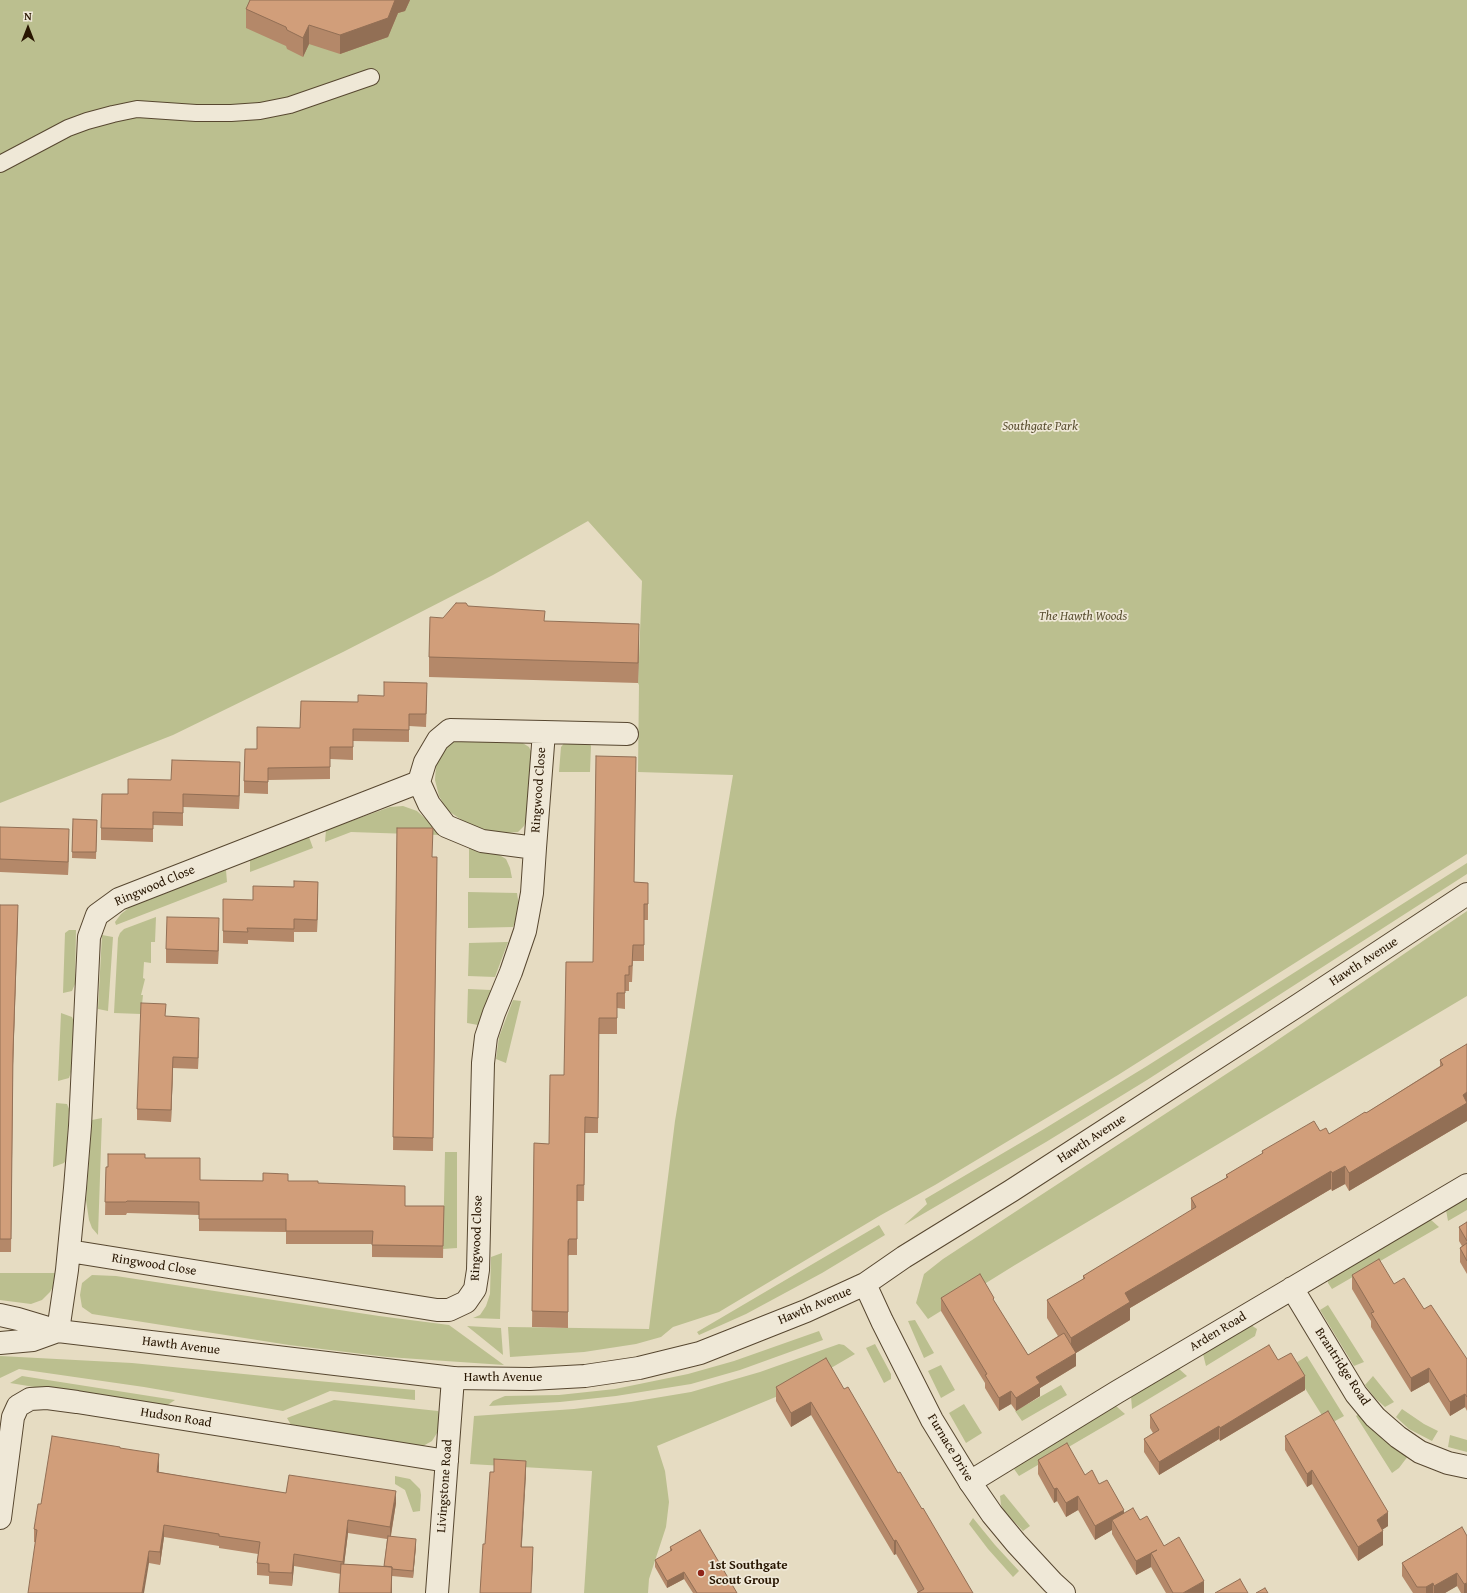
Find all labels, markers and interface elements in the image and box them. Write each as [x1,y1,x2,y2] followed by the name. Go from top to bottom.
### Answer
[8,8,48,48] north arrow
[24,8,32,24] text: N
[1002,419,1078,435] park label: Southgate Park
[1039,609,1127,625] park label: The Hawth Woods
[528,747,550,833] street label: Ringwood Close
[113,862,197,910] street label: Ringwood Close
[1327,934,1401,990] street label: Hawth Avenue
[1055,1111,1129,1167] street label: Hawth Avenue
[468,1195,486,1281] street label: Ringwood Close
[111,1251,197,1279] street label: Ringwood Close
[776,1283,854,1329] street label: Hawth Avenue
[1187,1309,1249,1355] street label: Arden Road
[1311,1325,1373,1409] street label: Brantridge Road
[141,1333,221,1359] street label: Hawth Avenue
[464,1370,542,1386] street label: Hawth Avenue
[139,1405,213,1431] street label: Hudson Road
[924,1411,976,1485] street label: Furnace Drive
[434,1439,456,1533] street label: Livingstone Road
[709,1558,788,1589] place label: 1st Southgate Scout Group
[696,1568,706,1578] marker: 1st Southgate Scout Group

